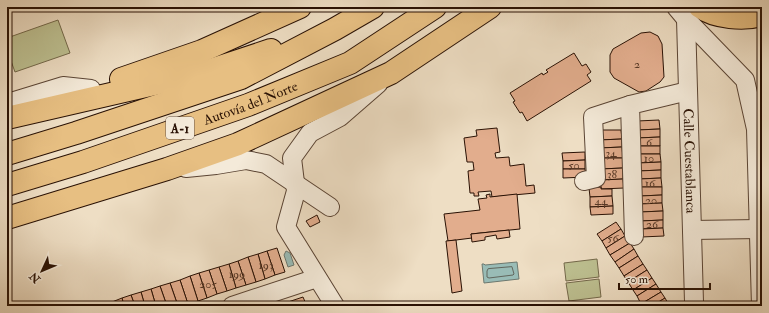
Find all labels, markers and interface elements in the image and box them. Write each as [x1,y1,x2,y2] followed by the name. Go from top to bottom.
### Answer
[634,57,640,72] house number: 2
[200,77,300,129] street label: Autovía del Norte
[680,108,700,214] street label: Calle Cuestablanca
[166,117,194,139] road number: A-1
[646,135,653,150] house number: 6
[605,146,617,161] house number: 34
[644,151,654,166] house number: 10
[568,158,580,173] house number: 50
[607,167,617,182] house number: 38
[645,176,656,191] house number: 16
[645,193,657,208] house number: 20
[595,194,608,209] house number: 44
[646,217,659,232] house number: 26
[607,231,620,246] house number: 56
[22,251,62,291] north arrow
[259,258,274,273] house number: 193
[619,265,710,291] scale bar
[229,267,245,282] house number: 199
[26,269,44,286] text: N
[625,272,649,287] text: 50 m
[199,277,217,292] house number: 205

